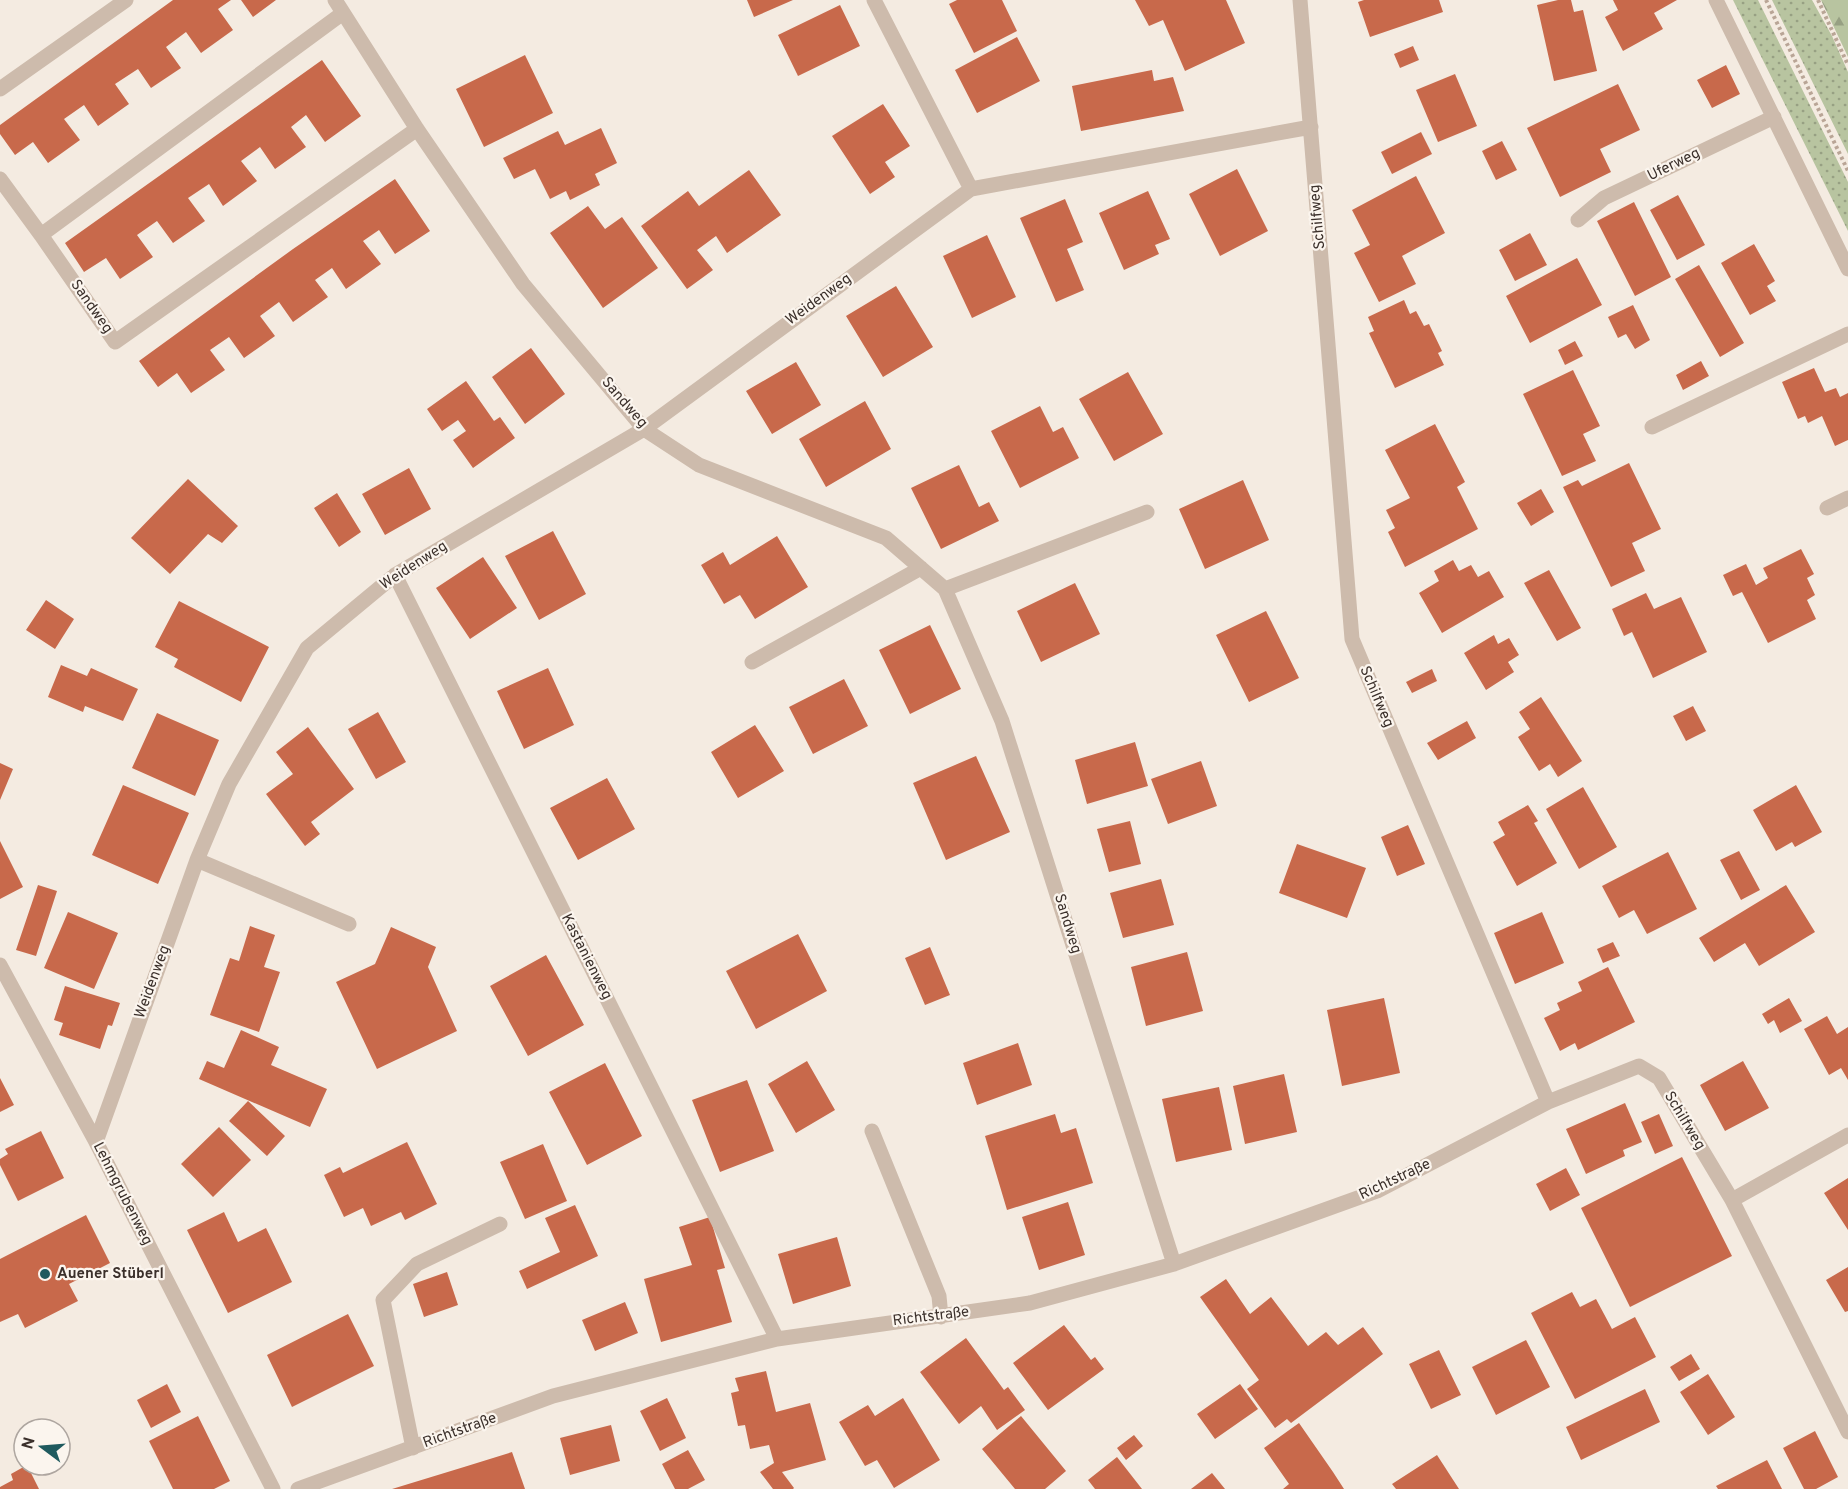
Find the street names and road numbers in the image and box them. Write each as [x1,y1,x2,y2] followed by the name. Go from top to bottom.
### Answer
[1644,144,1704,186] street label: Uferweg
[1306,184,1330,250] street label: Schilfweg
[782,270,856,330] street label: Weidenweg
[66,276,116,338] street label: Sandweg
[597,374,651,432] street label: Sandweg
[377,537,451,595] street label: Weidenweg
[1355,663,1397,731] street label: Schilfweg
[1049,892,1085,956] street label: Sandweg
[556,911,616,1003] street label: Kastanienweg
[131,943,175,1021] street label: Weidenweg
[1659,1088,1709,1154] street label: Schilfweg
[88,1139,156,1249] street label: Lehmgrubenweg
[1356,1155,1434,1205] street label: Richtstraße
[892,1303,970,1331] street label: Richtstraße
[421,1409,499,1453] street label: Richtstraße

